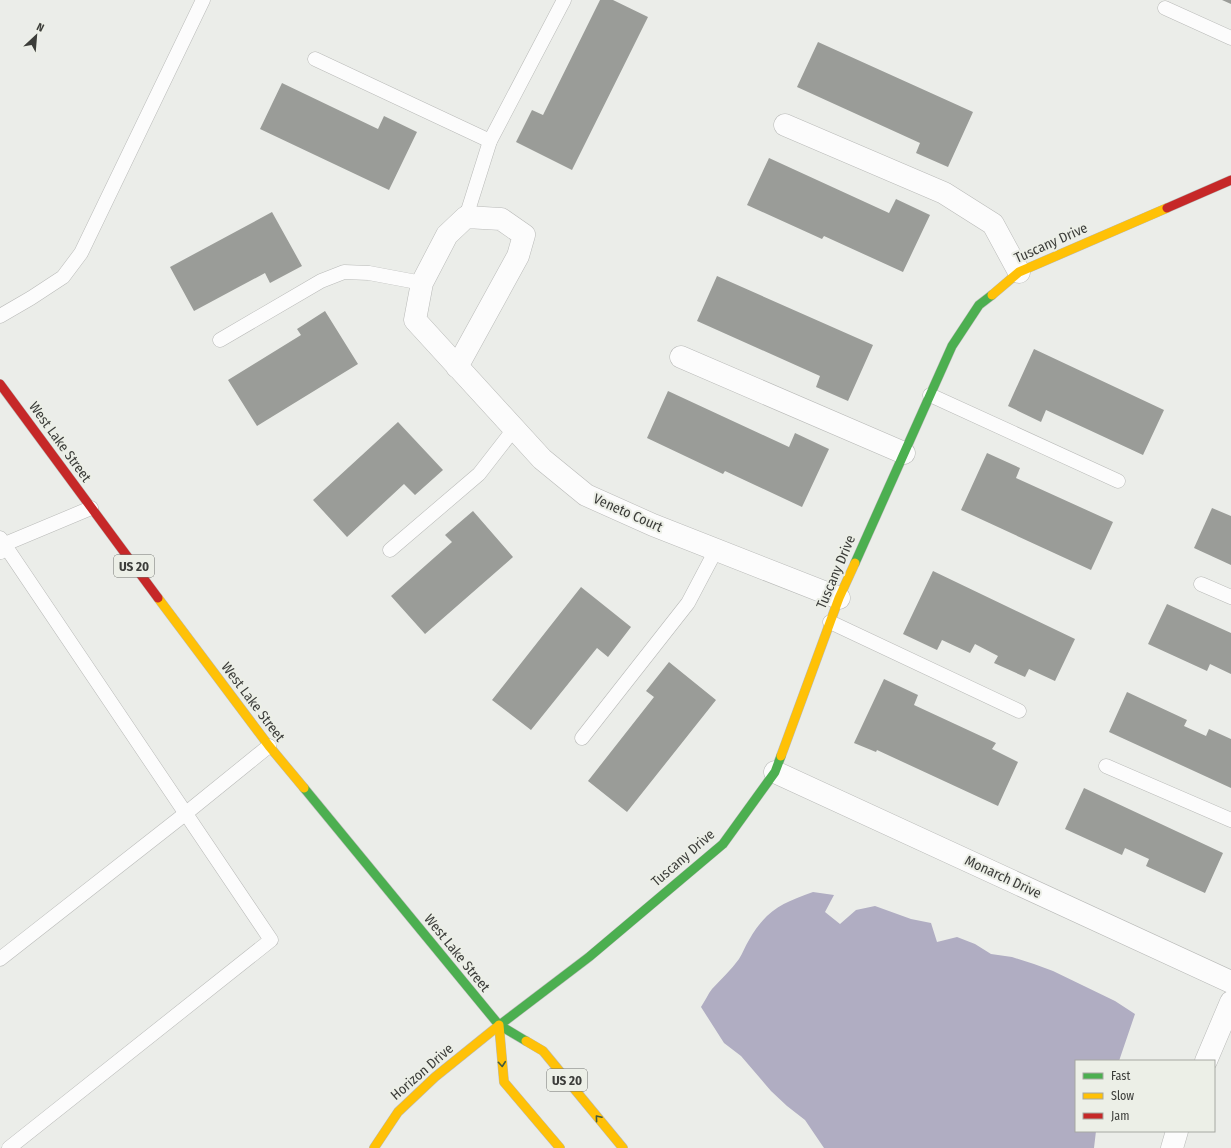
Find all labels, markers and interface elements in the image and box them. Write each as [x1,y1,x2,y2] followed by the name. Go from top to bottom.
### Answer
[16,16,56,56] north arrow
[34,20,46,35] text: N
[1012,219,1090,267] street label: Tuscany Drive
[25,399,95,486] street label: West Lake Street
[591,490,666,536] street label: Veneto Court
[813,533,859,611] street label: Tuscany Drive
[114,555,154,577] road number: US 20
[218,659,289,745] street label: West Lake Street
[648,826,718,890] street label: Tuscany Drive
[962,852,1044,902] street label: Monarch Drive
[420,911,494,996] street label: West Lake Street
[387,1040,457,1104] street label: Horizon Drive
[1075,1060,1215,1132] legend
[497,1061,506,1067] one-way arrow
[547,1069,587,1091] road number: US 20
[1111,1069,1130,1083] text: Fast
[1111,1089,1134,1103] text: Slow
[1111,1109,1129,1123] text: Jam
[596,1115,603,1123] one-way arrow

